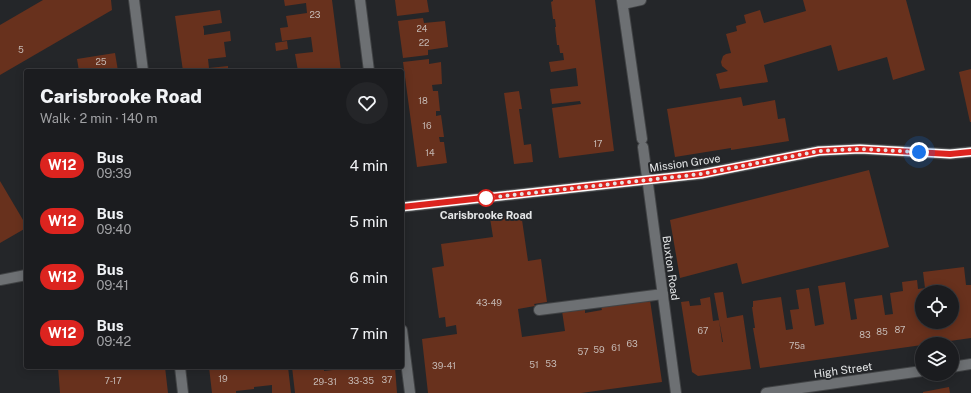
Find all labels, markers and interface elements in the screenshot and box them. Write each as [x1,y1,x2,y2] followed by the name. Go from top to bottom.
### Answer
[309,9,321,20] house number: 23
[416,23,428,34] house number: 24
[419,37,429,48] house number: 22
[18,44,24,55] house number: 5
[95,56,107,67] house number: 25
[346,82,388,124] button: heart
[40,85,202,107] text: Carisbrooke Road
[418,95,428,106] house number: 18
[40,111,157,126] text: Walk · 2 min · 140 m
[422,120,432,131] house number: 16
[593,138,603,149] house number: 17
[909,142,929,162] your location
[425,147,435,158] house number: 14
[96,149,124,166] text: Bus
[649,152,721,174] street label: Mission Grove
[48,157,76,173] text: W12
[349,157,388,174] text: 4 min
[96,166,132,181] text: 09:39
[477,189,495,207] marker: Carisbrooke Road
[96,205,124,222] text: Bus
[440,209,532,221] place label: Carisbrooke Road
[48,213,76,229] text: W12
[349,213,388,230] text: 5 min
[96,222,131,237] text: 09:40
[661,235,681,301] street label: Buxton Road
[96,261,124,278] text: Bus
[48,269,76,285] text: W12
[350,269,388,286] text: 6 min
[96,278,129,293] text: 09:41
[915,285,959,381] map controls
[915,285,959,329] button: locate
[476,297,502,308] house number: 43-49
[96,317,124,334] text: Bus
[894,324,906,335] house number: 87
[48,325,76,341] text: W12
[350,325,388,342] text: 7 min
[698,325,708,336] house number: 67
[876,326,888,337] house number: 85
[859,329,871,340] house number: 83
[96,334,131,349] text: 09:42
[915,337,959,381] button: layers
[626,338,638,349] house number: 63
[789,340,805,351] house number: 75a
[611,342,621,353] house number: 61
[593,344,605,355] house number: 59
[577,346,589,357] house number: 57
[545,358,557,369] house number: 53
[529,359,539,370] house number: 51
[432,360,456,371] house number: 39-41
[813,360,873,380] street label: High Street
[218,373,228,384] house number: 19
[382,374,392,385] house number: 37
[104,375,122,386] house number: 7-17
[348,375,374,386] house number: 33-35
[313,376,337,387] house number: 29-31

